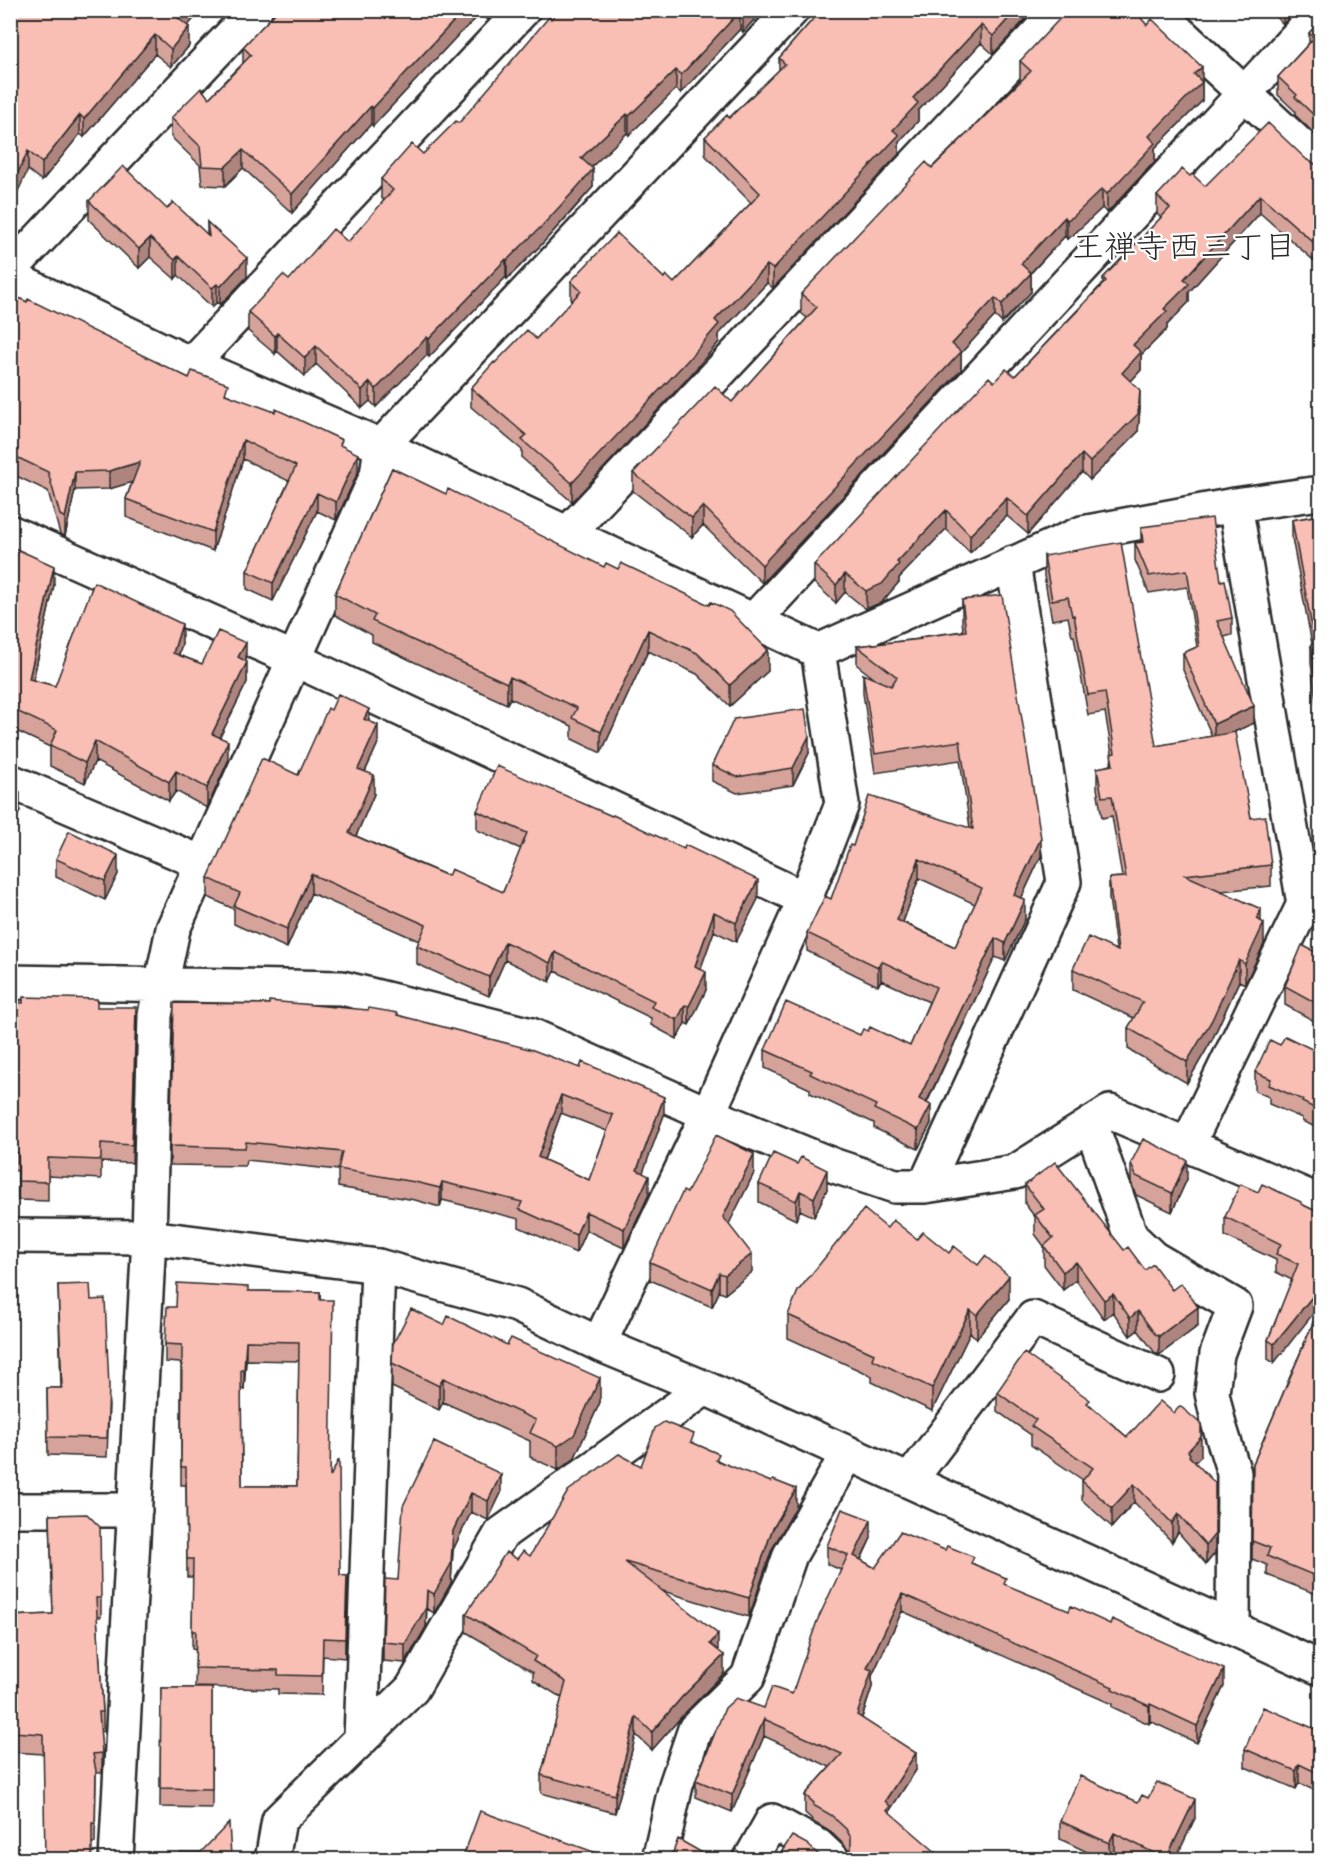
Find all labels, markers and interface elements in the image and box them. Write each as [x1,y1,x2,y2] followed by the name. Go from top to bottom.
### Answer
[1072,226,1296,267] district label: 王禅寺西三丁目

